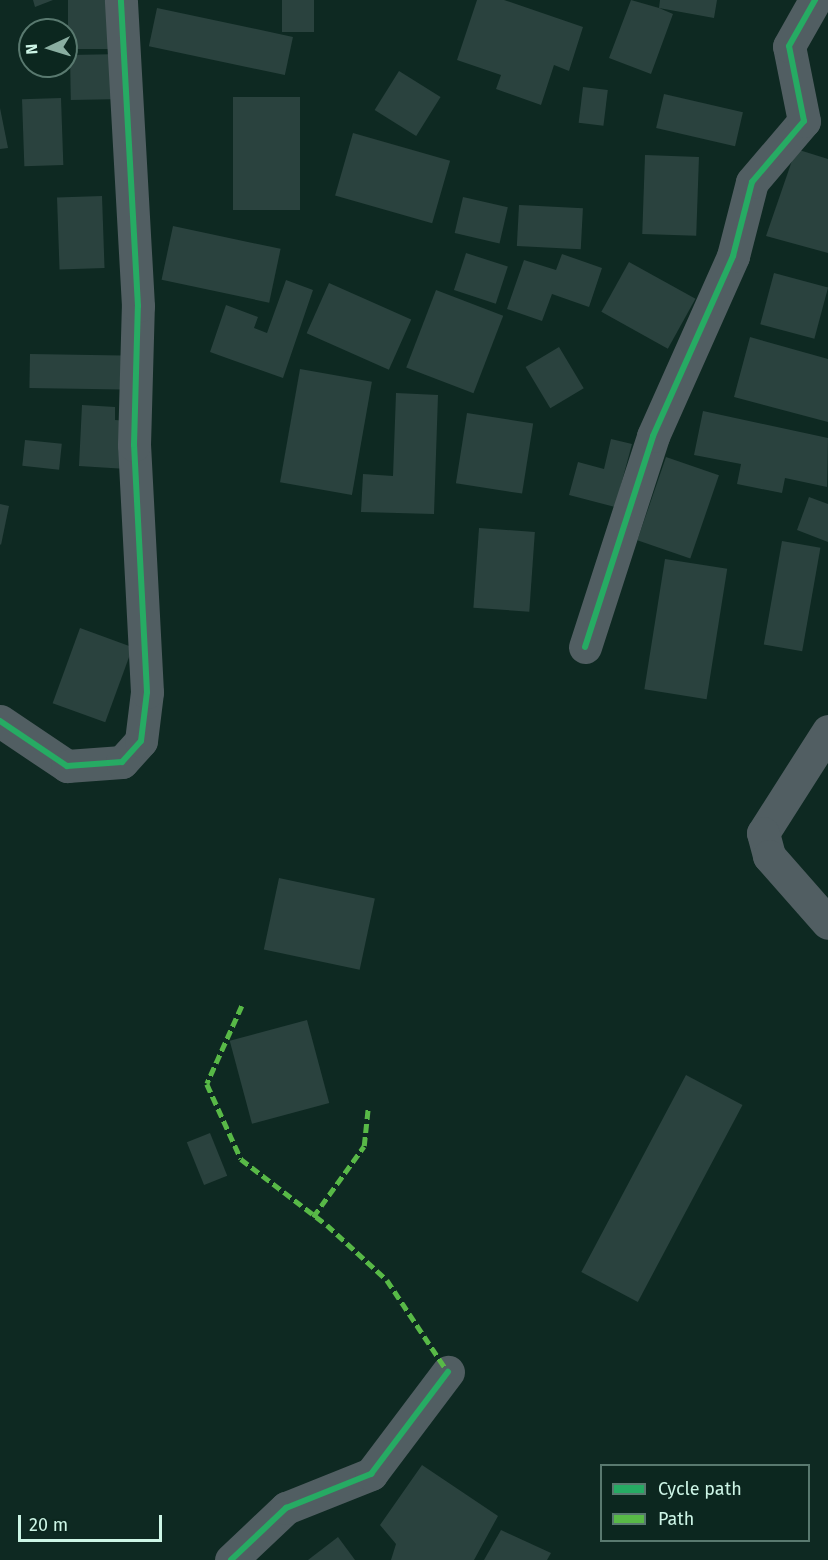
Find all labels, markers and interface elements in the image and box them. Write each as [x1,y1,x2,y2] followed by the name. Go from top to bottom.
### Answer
[18,18,78,78] north arrow
[22,43,41,55] text: N
[600,1464,810,1542] legend
[658,1478,742,1500] text: Cycle path
[21,1503,165,1541] scale bar
[658,1508,694,1530] text: Path
[29,1514,68,1536] text: 20 m

